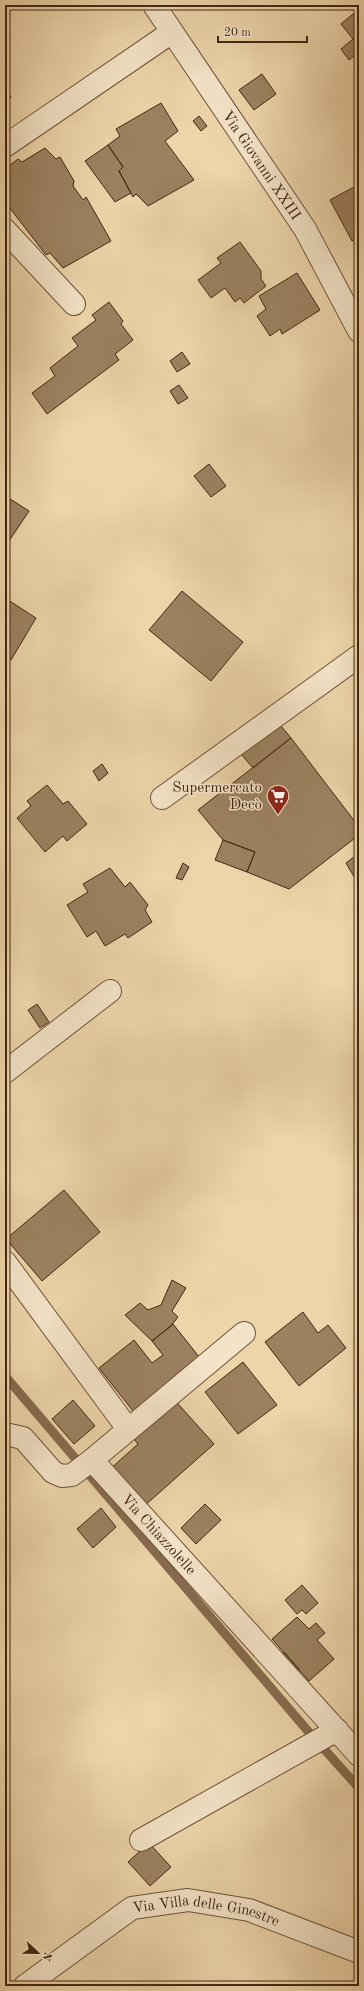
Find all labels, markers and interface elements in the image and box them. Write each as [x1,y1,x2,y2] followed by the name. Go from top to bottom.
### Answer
[218,18,307,44] scale bar
[224,27,251,39] text: 20 m
[219,109,303,223] street label: Via Giovanni XXIII
[172,781,262,813] place label: Supermercato Decò
[265,783,291,816] supermarket icon: Supermercato Decò
[118,1492,198,1578] street label: Via Chiazzolelle
[132,1894,281,1930] street label: Via Villa delle Ginestre
[18,1933,58,1973] north arrow
[39,1950,53,1963] text: N

